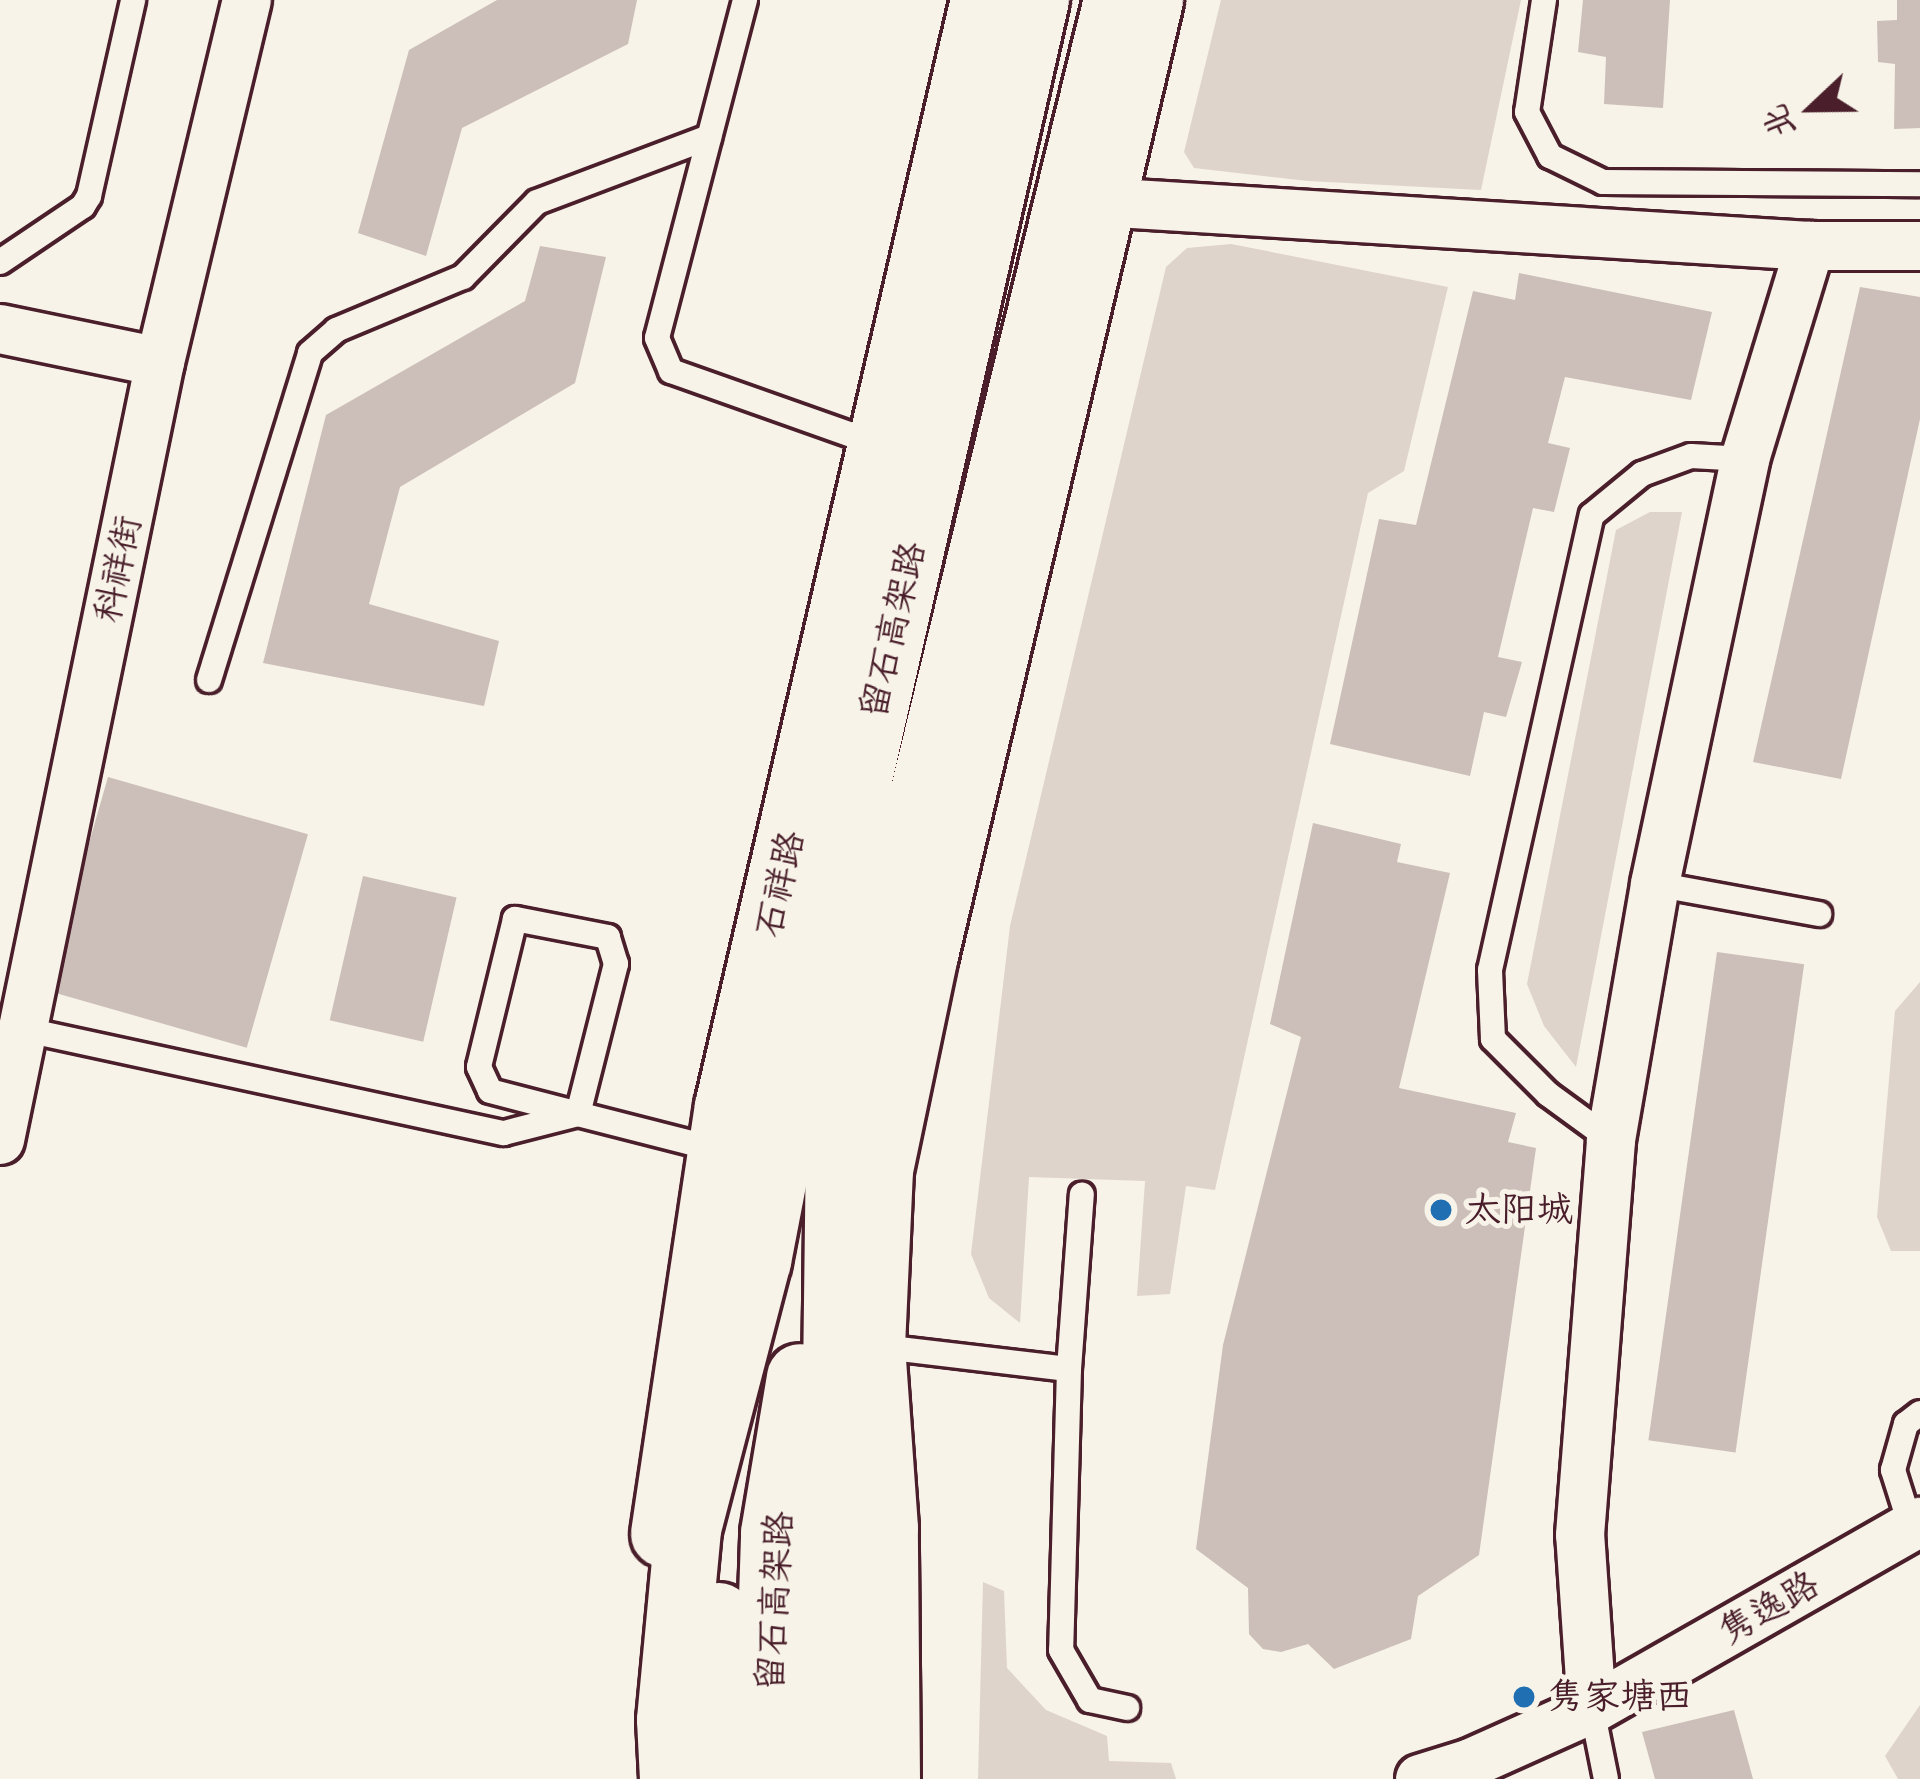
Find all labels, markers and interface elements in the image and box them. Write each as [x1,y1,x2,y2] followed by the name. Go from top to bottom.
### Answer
[1752,48,1872,168] north arrow
[1746,95,1812,148] text: 北
[86,512,150,626] street label: 科祥街
[852,537,934,723] street label: 留石高架路
[747,827,813,941] street label: 石祥路
[1465,1188,1573,1232] place label: 太阳城
[1428,1197,1454,1223] marker: 太阳城
[749,1510,801,1692] street label: 留石高架路
[1711,1562,1827,1654] street label: 隽逸路
[1548,1675,1692,1719] place label: 隽家塘西
[1511,1684,1537,1710] marker: 隽家塘西

